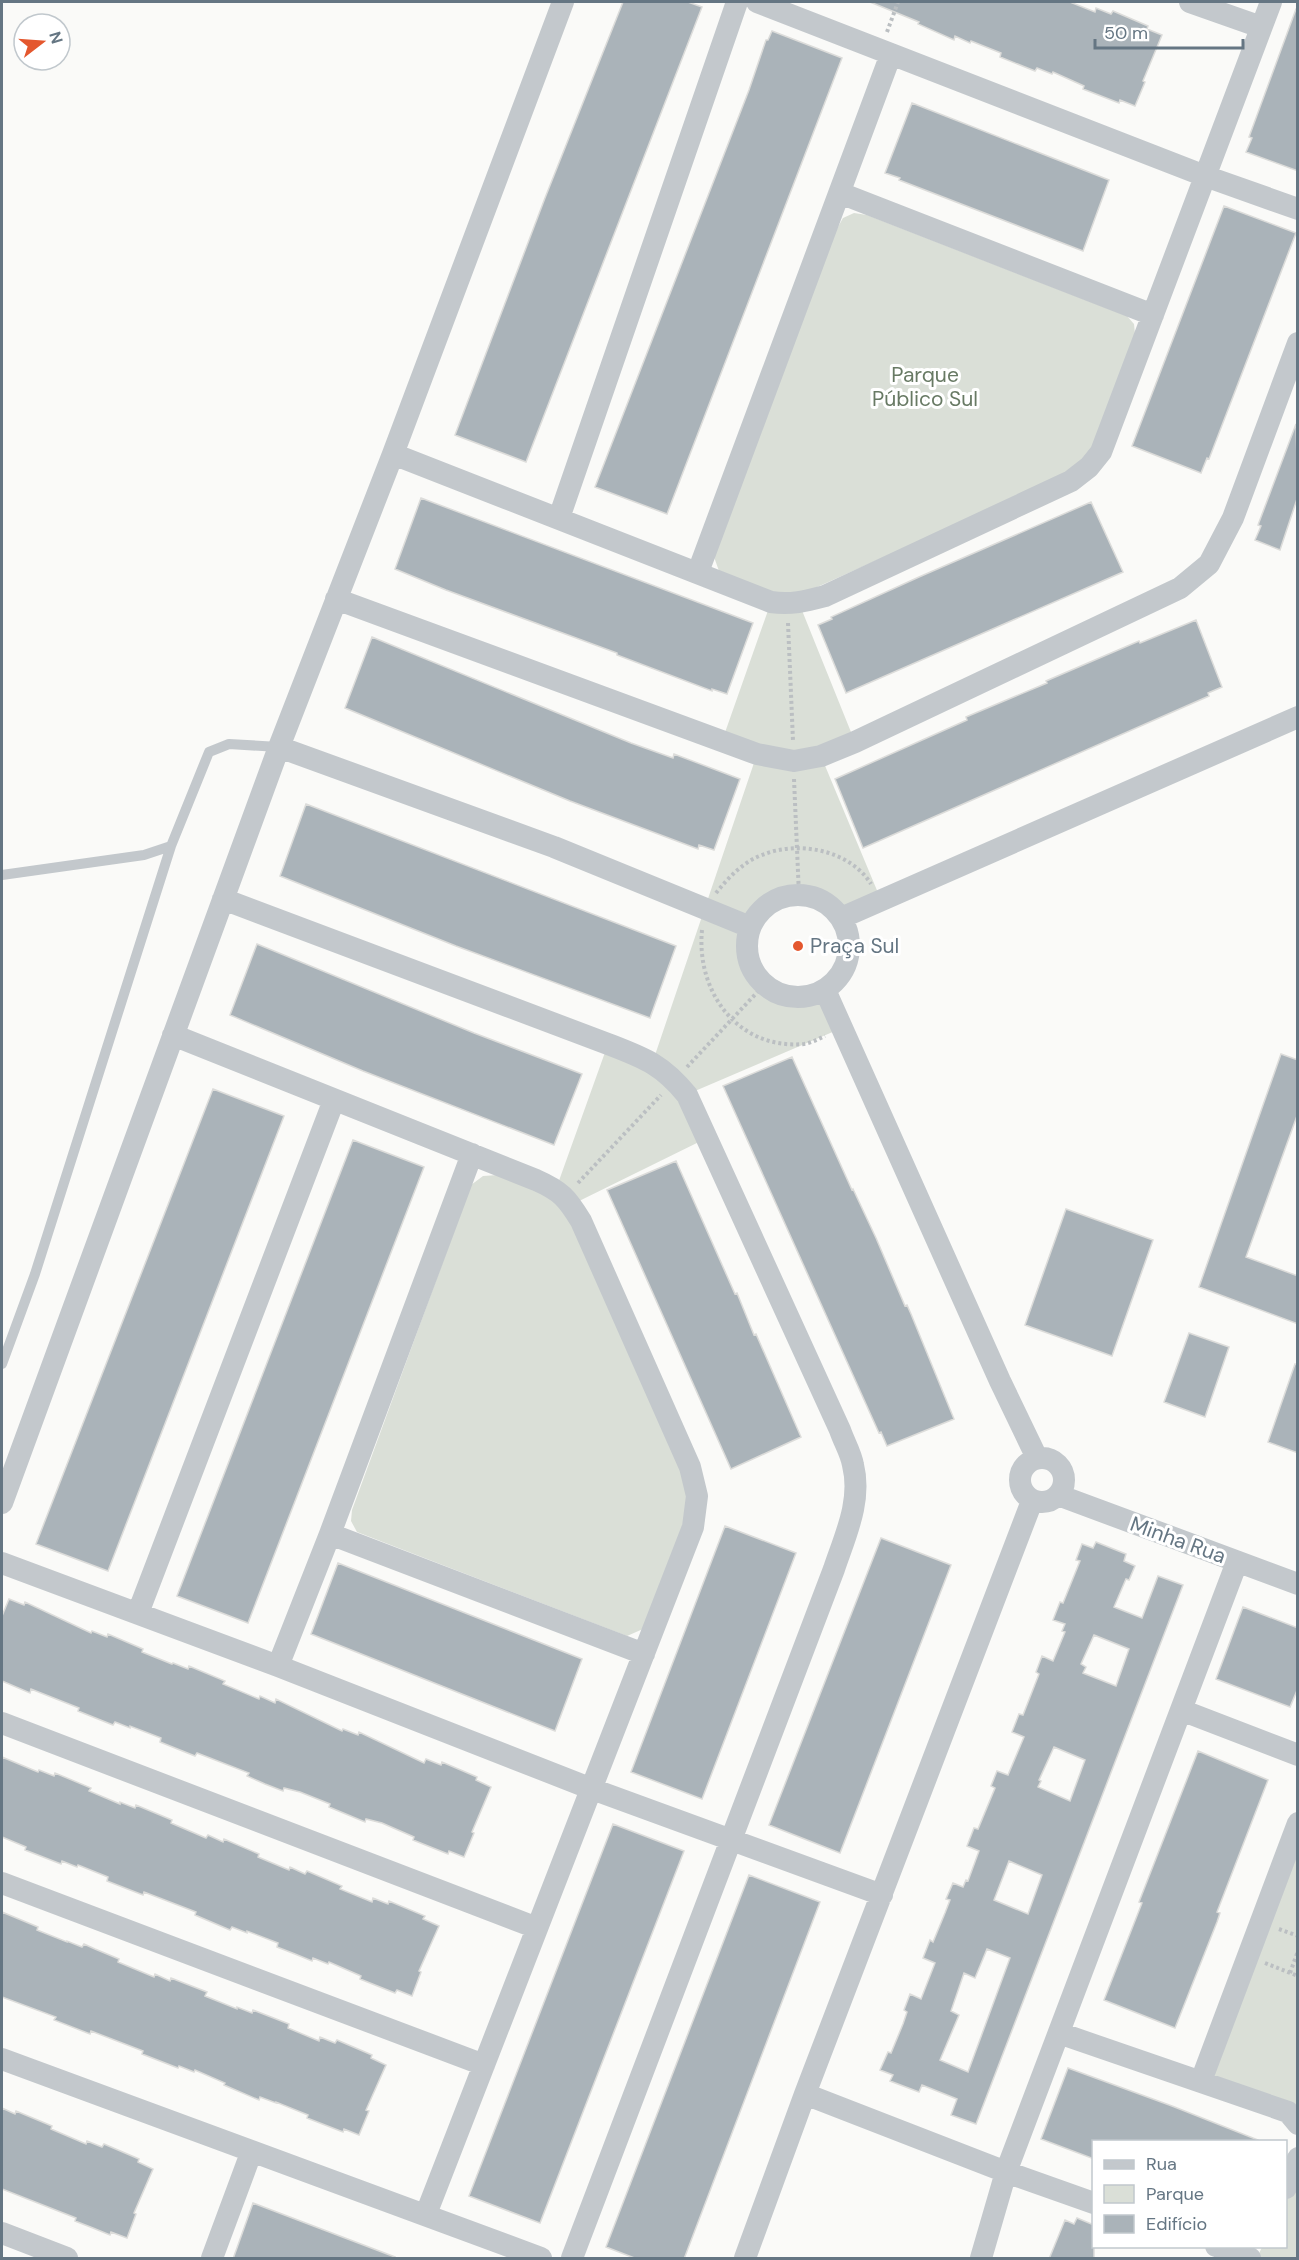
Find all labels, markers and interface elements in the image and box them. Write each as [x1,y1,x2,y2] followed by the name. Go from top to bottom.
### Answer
[12,12,72,72] north arrow
[1095,12,1244,50] scale bar
[1104,21,1148,45] text: 50 m
[44,29,68,46] text: N
[872,361,978,413] park label: Parque Público Sul
[810,932,899,960] place label: Praça Sul
[791,939,805,953] marker: Praça Sul
[1126,1510,1230,1570] street label: Minha Rua
[1092,2140,1287,2248] legend
[1146,2152,1177,2176] text: Rua
[1146,2182,1204,2206] text: Parque
[1146,2212,1207,2236] text: Edifício

